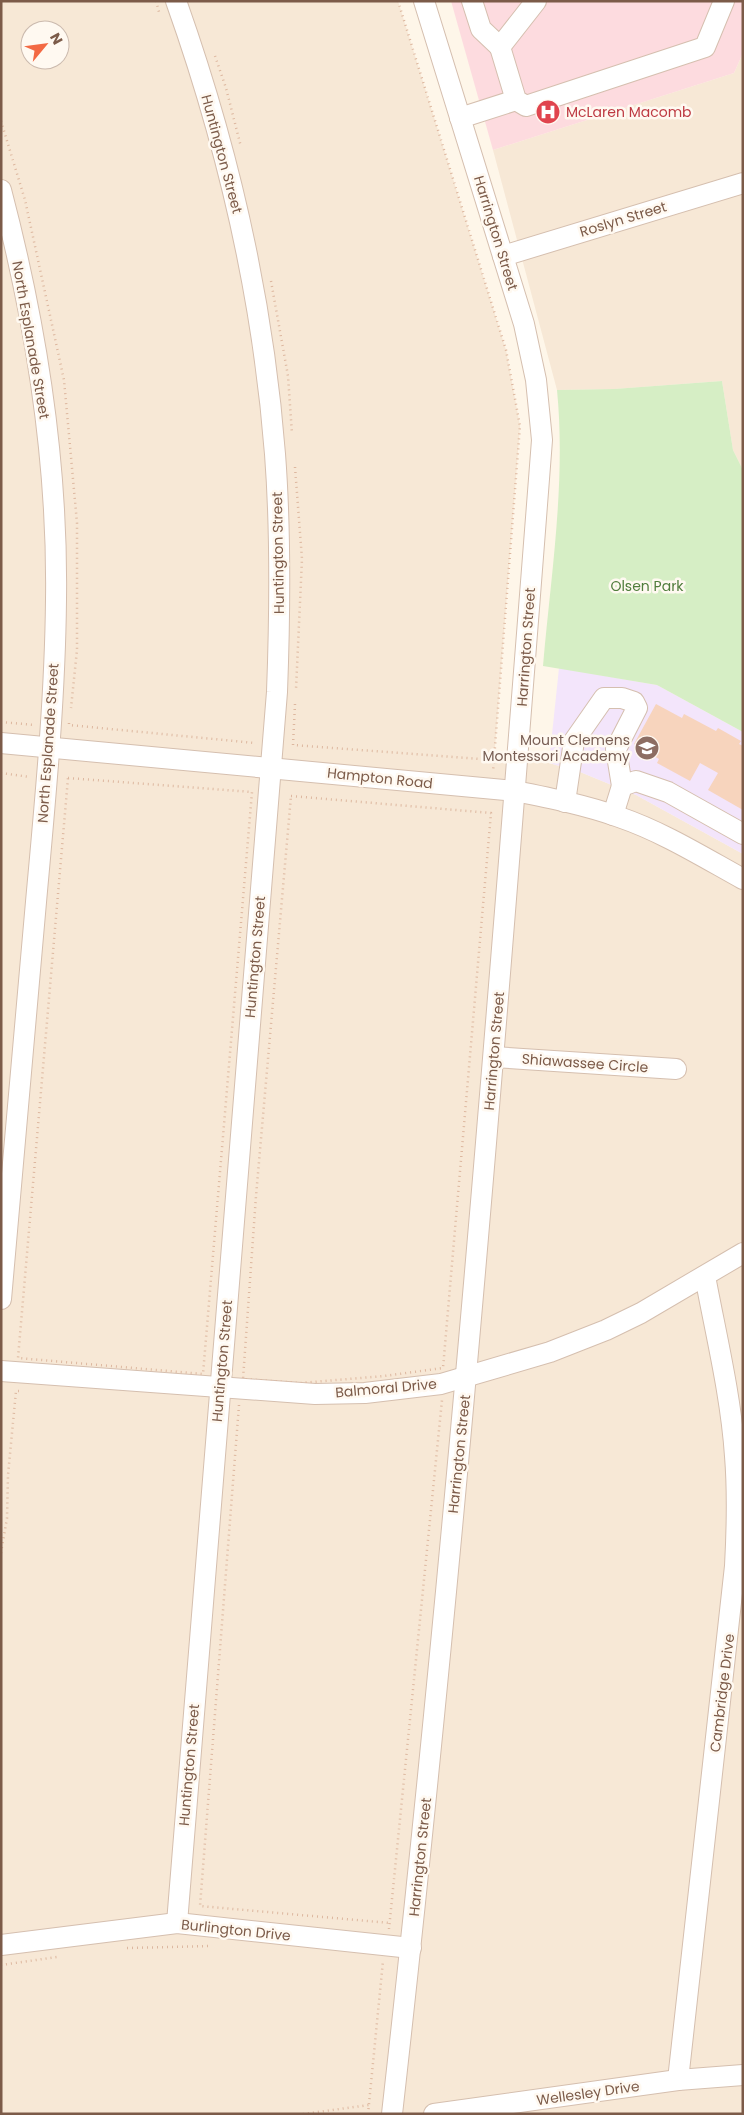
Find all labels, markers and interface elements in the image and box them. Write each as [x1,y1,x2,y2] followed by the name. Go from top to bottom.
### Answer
[20,20,70,70] north arrow
[45,29,68,48] text: N
[197,92,247,216] street label: Huntington Street
[535,99,561,125] hospital icon: McLaren Macomb
[566,102,692,122] place label: McLaren Macomb
[469,173,523,293] street label: Harrington Street
[577,196,669,242] street label: Roslyn Street
[7,259,55,421] street label: North Esplanade Street
[267,492,289,614] street label: Huntington Street
[610,576,684,596] park label: Olsen Park
[512,587,540,707] street label: Harrington Street
[32,663,64,823] street label: North Esplanade Street
[482,730,630,766] place label: Mount Clemens Montessori Academy
[634,735,660,761] school or university icon: Mount Clemens Montessori Academy
[326,763,434,793] street label: Hampton Road
[240,895,270,1019] street label: Huntington Street
[479,991,509,1111] street label: Harrington Street
[521,1049,649,1077] street label: Shiawassee Circle
[207,1299,237,1423] street label: Huntington Street
[334,1374,438,1402] street label: Balmoral Drive
[443,1394,475,1514] street label: Harrington Street
[705,1632,739,1753] street label: Cambridge Drive
[174,1703,204,1827] street label: Huntington Street
[404,1797,436,1917] street label: Harrington Street
[180,1914,292,1946] street label: Burlington Drive
[535,2076,641,2110] street label: Wellesley Drive

